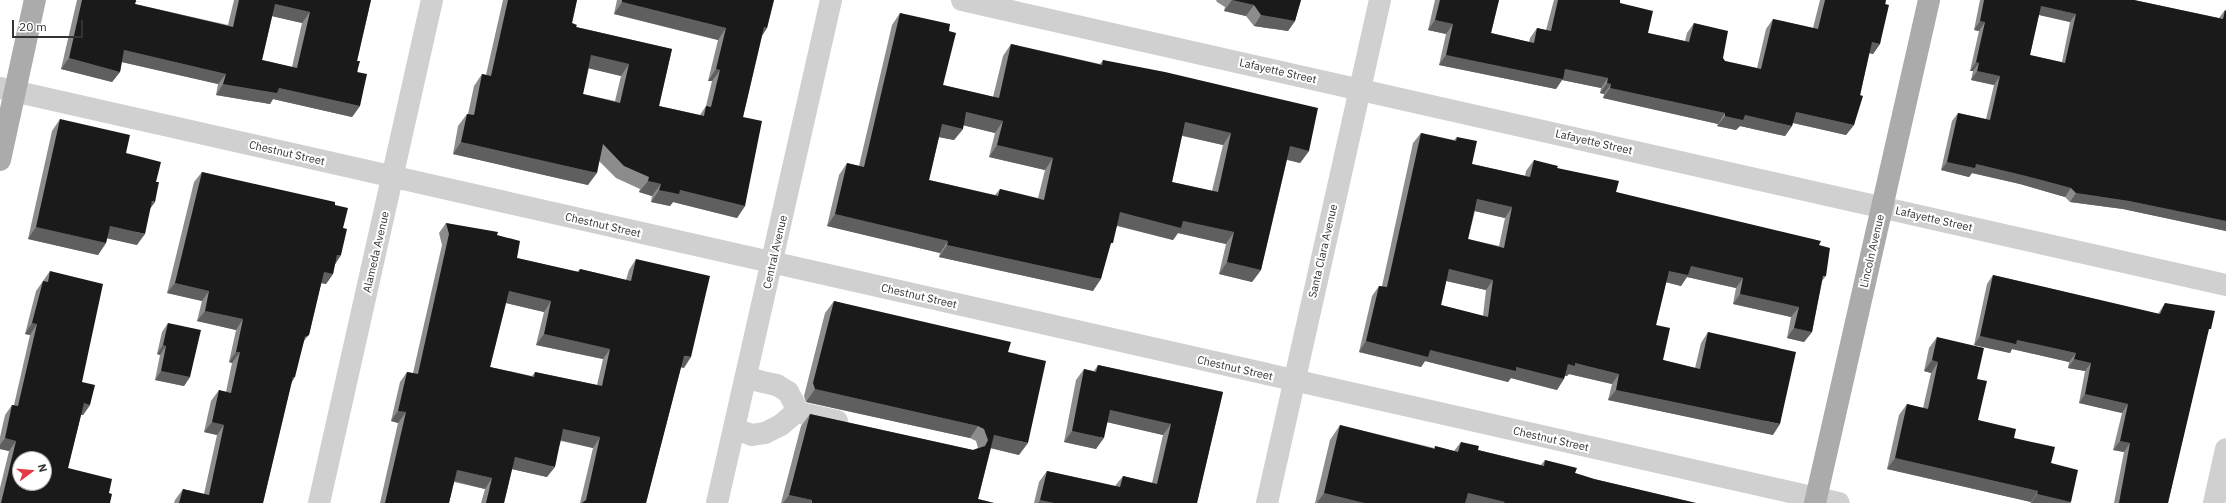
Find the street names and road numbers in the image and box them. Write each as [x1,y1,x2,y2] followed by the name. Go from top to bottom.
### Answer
[1238,56,1318,86] street label: Lafayette Street
[1554,127,1634,157] street label: Lafayette Street
[248,138,326,168] street label: Chestnut Street
[1306,203,1340,299] street label: Santa Clara Avenue
[1894,204,1974,234] street label: Lafayette Street
[360,210,392,294] street label: Alameda Avenue
[564,210,642,240] street label: Chestnut Street
[1857,213,1887,289] street label: Lincoln Avenue
[760,214,790,290] street label: Central Avenue
[880,281,958,311] street label: Chestnut Street
[1196,353,1274,383] street label: Chestnut Street
[1512,424,1590,454] street label: Chestnut Street

